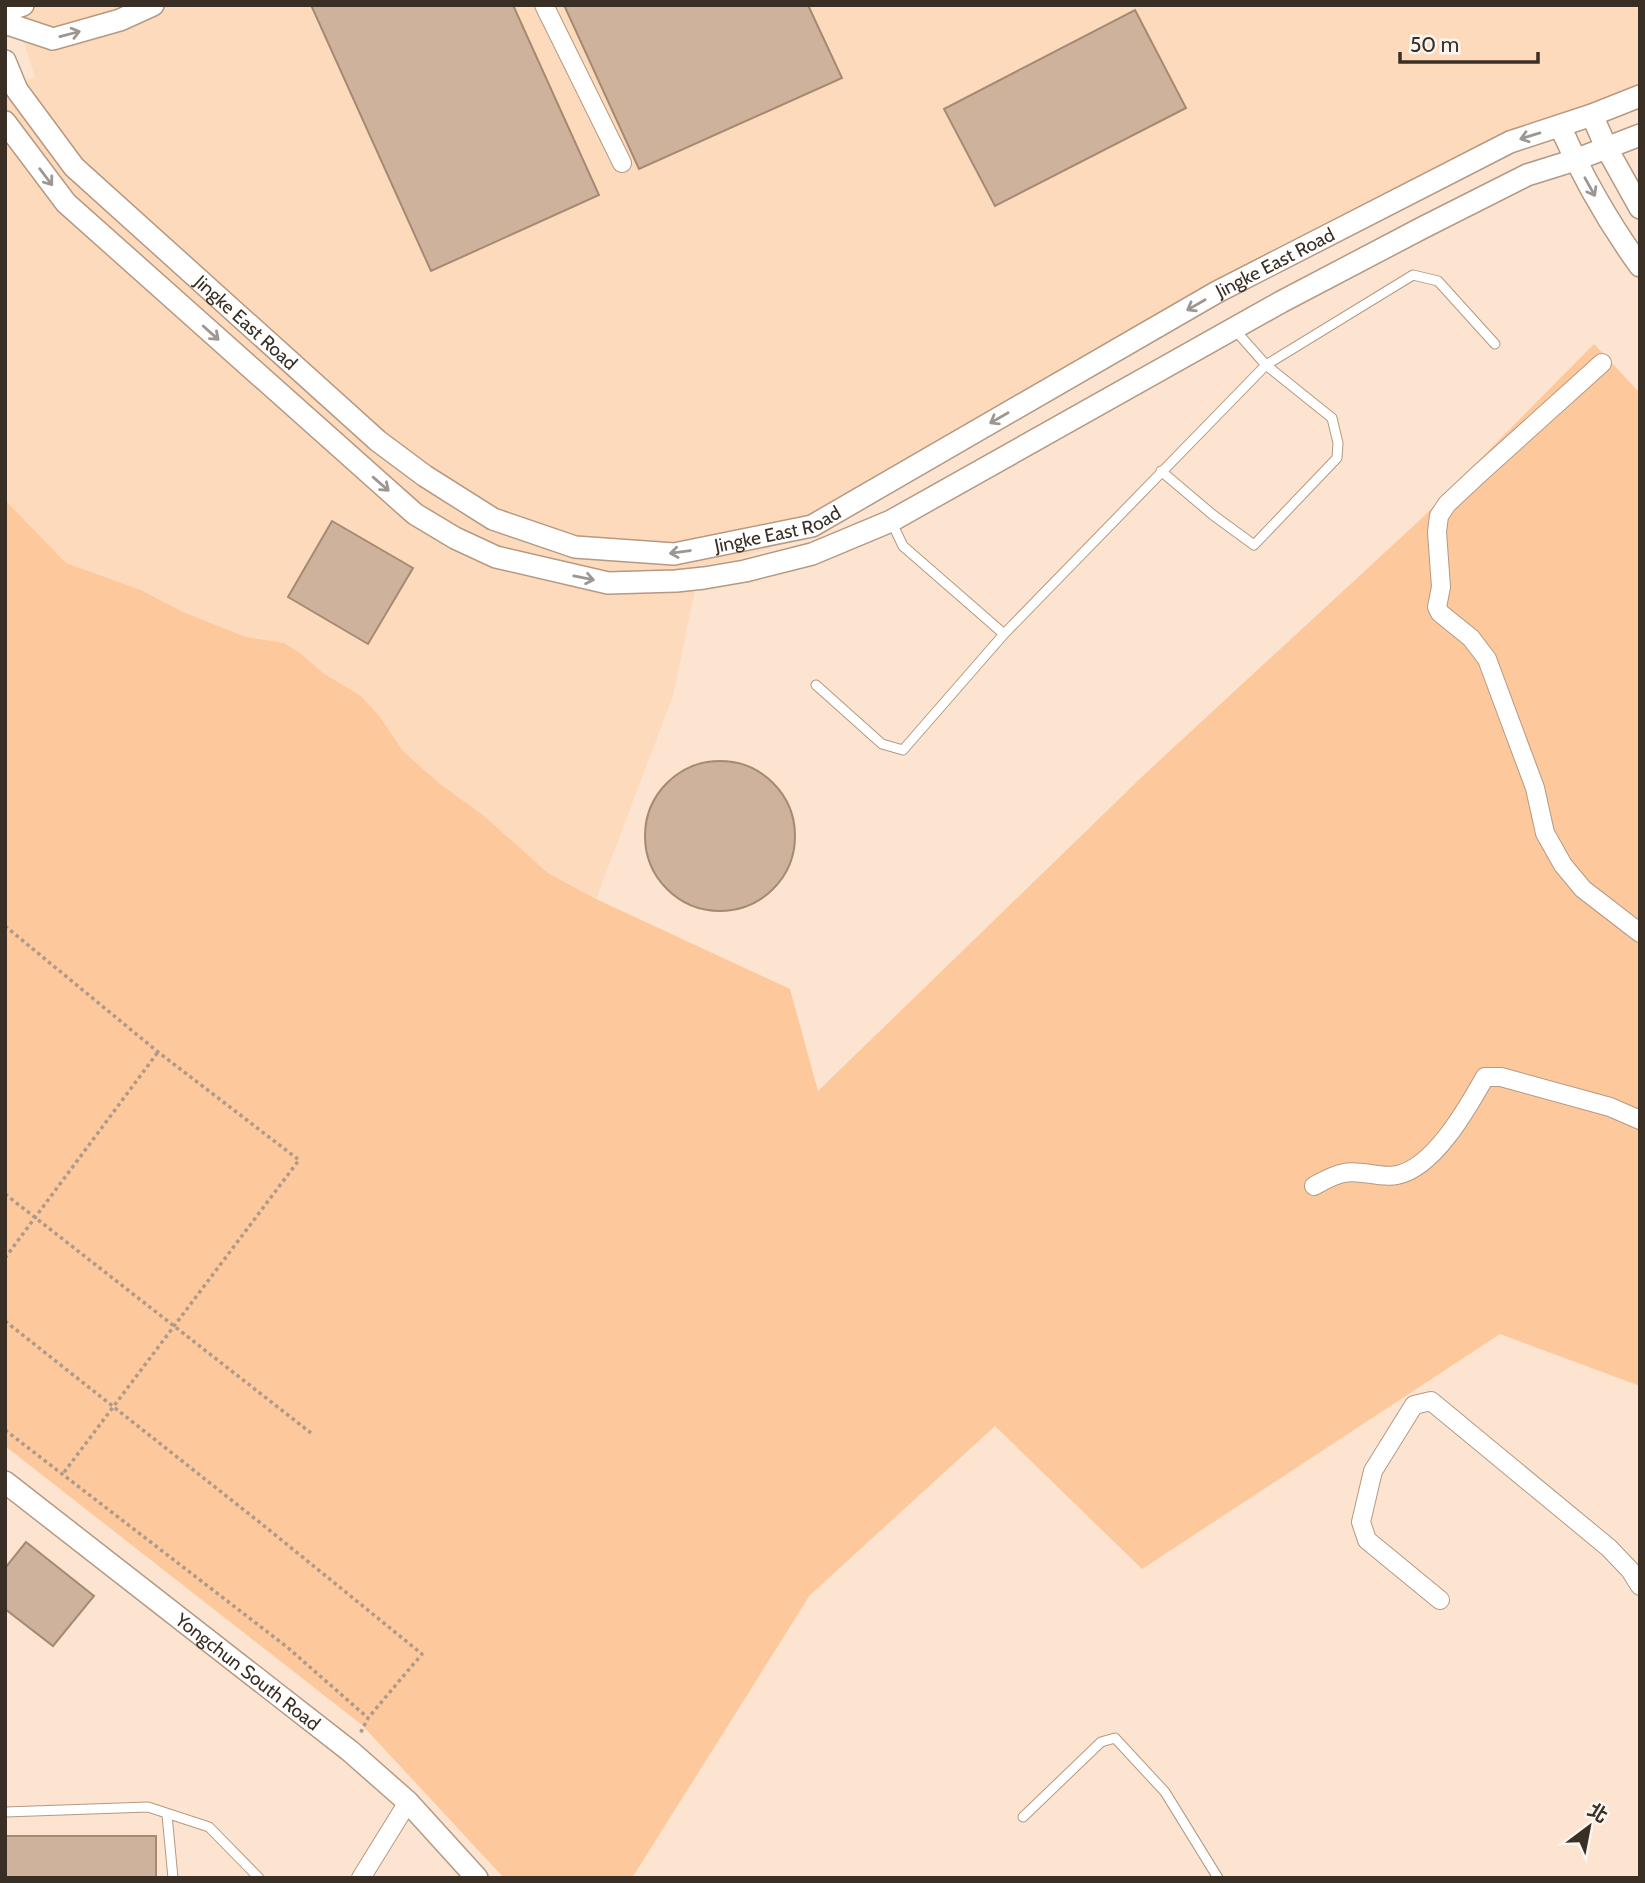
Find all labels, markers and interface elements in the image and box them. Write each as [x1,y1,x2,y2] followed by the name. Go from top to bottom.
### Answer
[1400,21,1538,65] scale bar
[58,27,81,40] one-way arrow
[1410,32,1459,57] text: 50 m
[1519,131,1541,143] one-way arrow
[39,167,54,186] one-way arrow
[1583,177,1597,197] one-way arrow
[1211,223,1338,303] street label: Jingke East Road
[189,270,302,375] street label: Jingke East Road
[1186,298,1206,312] one-way arrow
[202,325,220,341] one-way arrow
[989,412,1009,426] one-way arrow
[372,476,389,493] one-way arrow
[711,501,845,558] street label: Jingke East Road
[669,545,692,558] one-way arrow
[572,572,595,586] one-way arrow
[170,1608,325,1735] street label: Yongchun South Road
[1554,1792,1624,1862] north arrow
[1584,1798,1612,1828] text: 北

